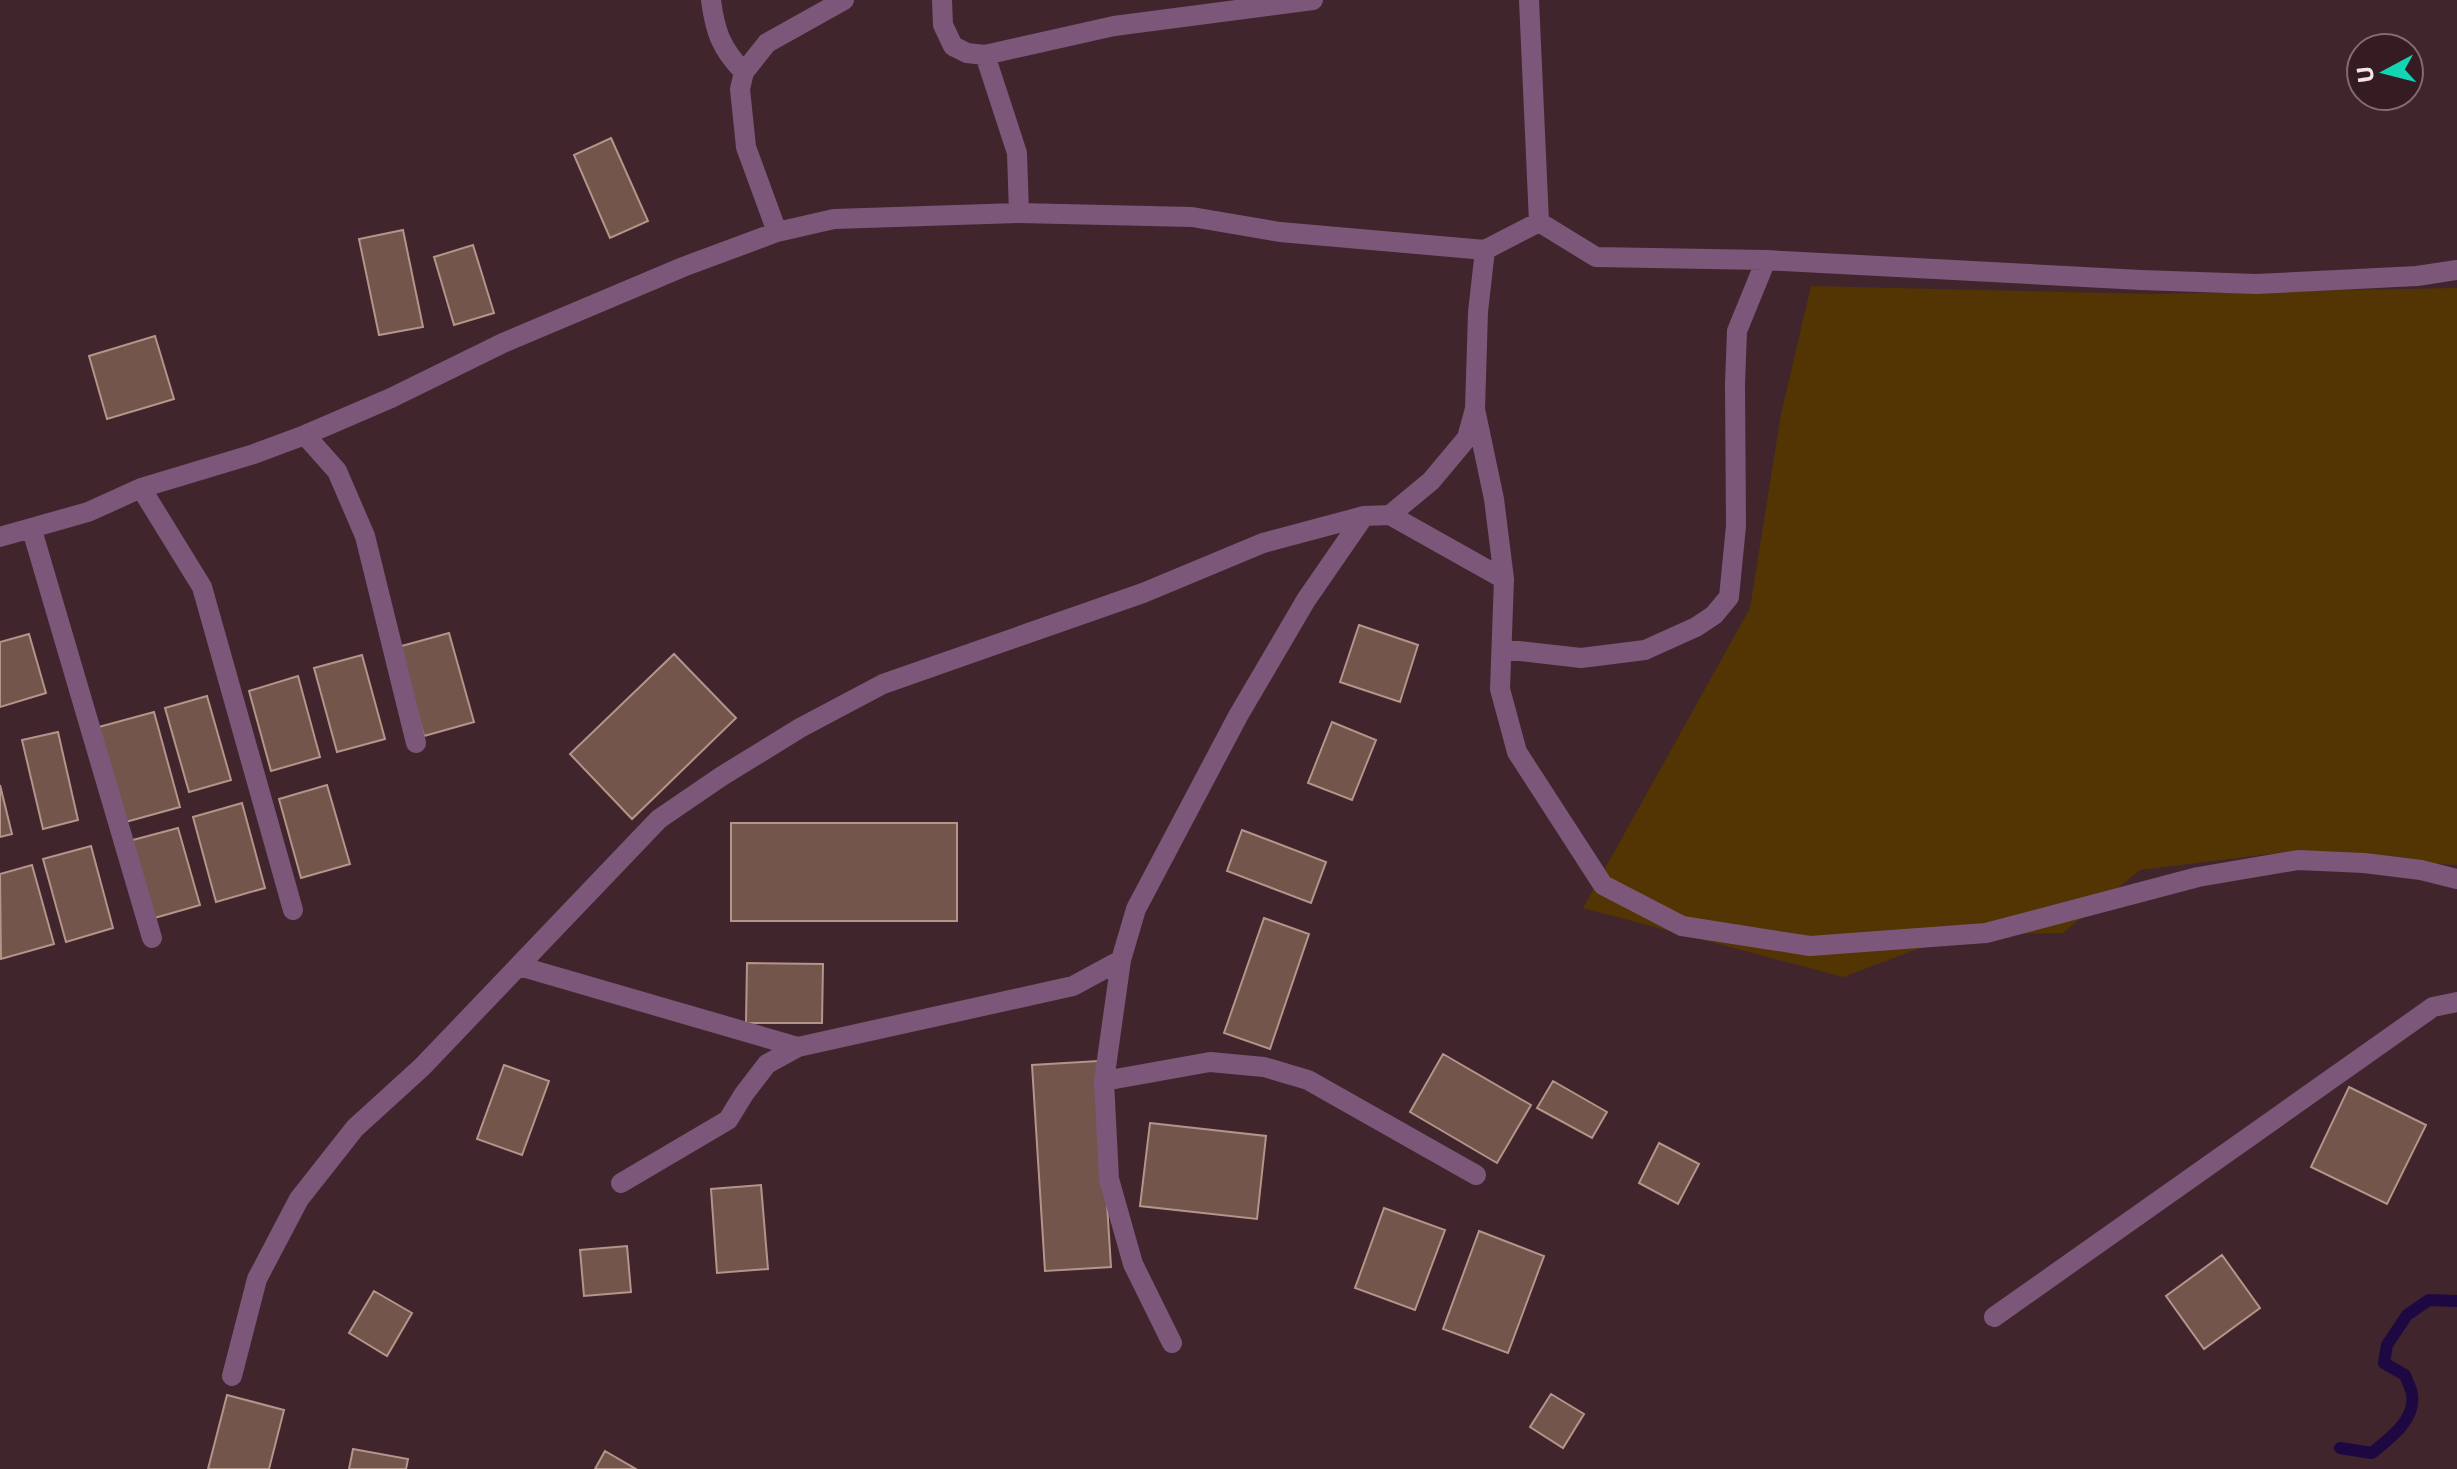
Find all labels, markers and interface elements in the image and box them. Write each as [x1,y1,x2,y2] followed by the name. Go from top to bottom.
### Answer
[2345,32,2425,112] north arrow
[2350,65,2379,84] text: U

